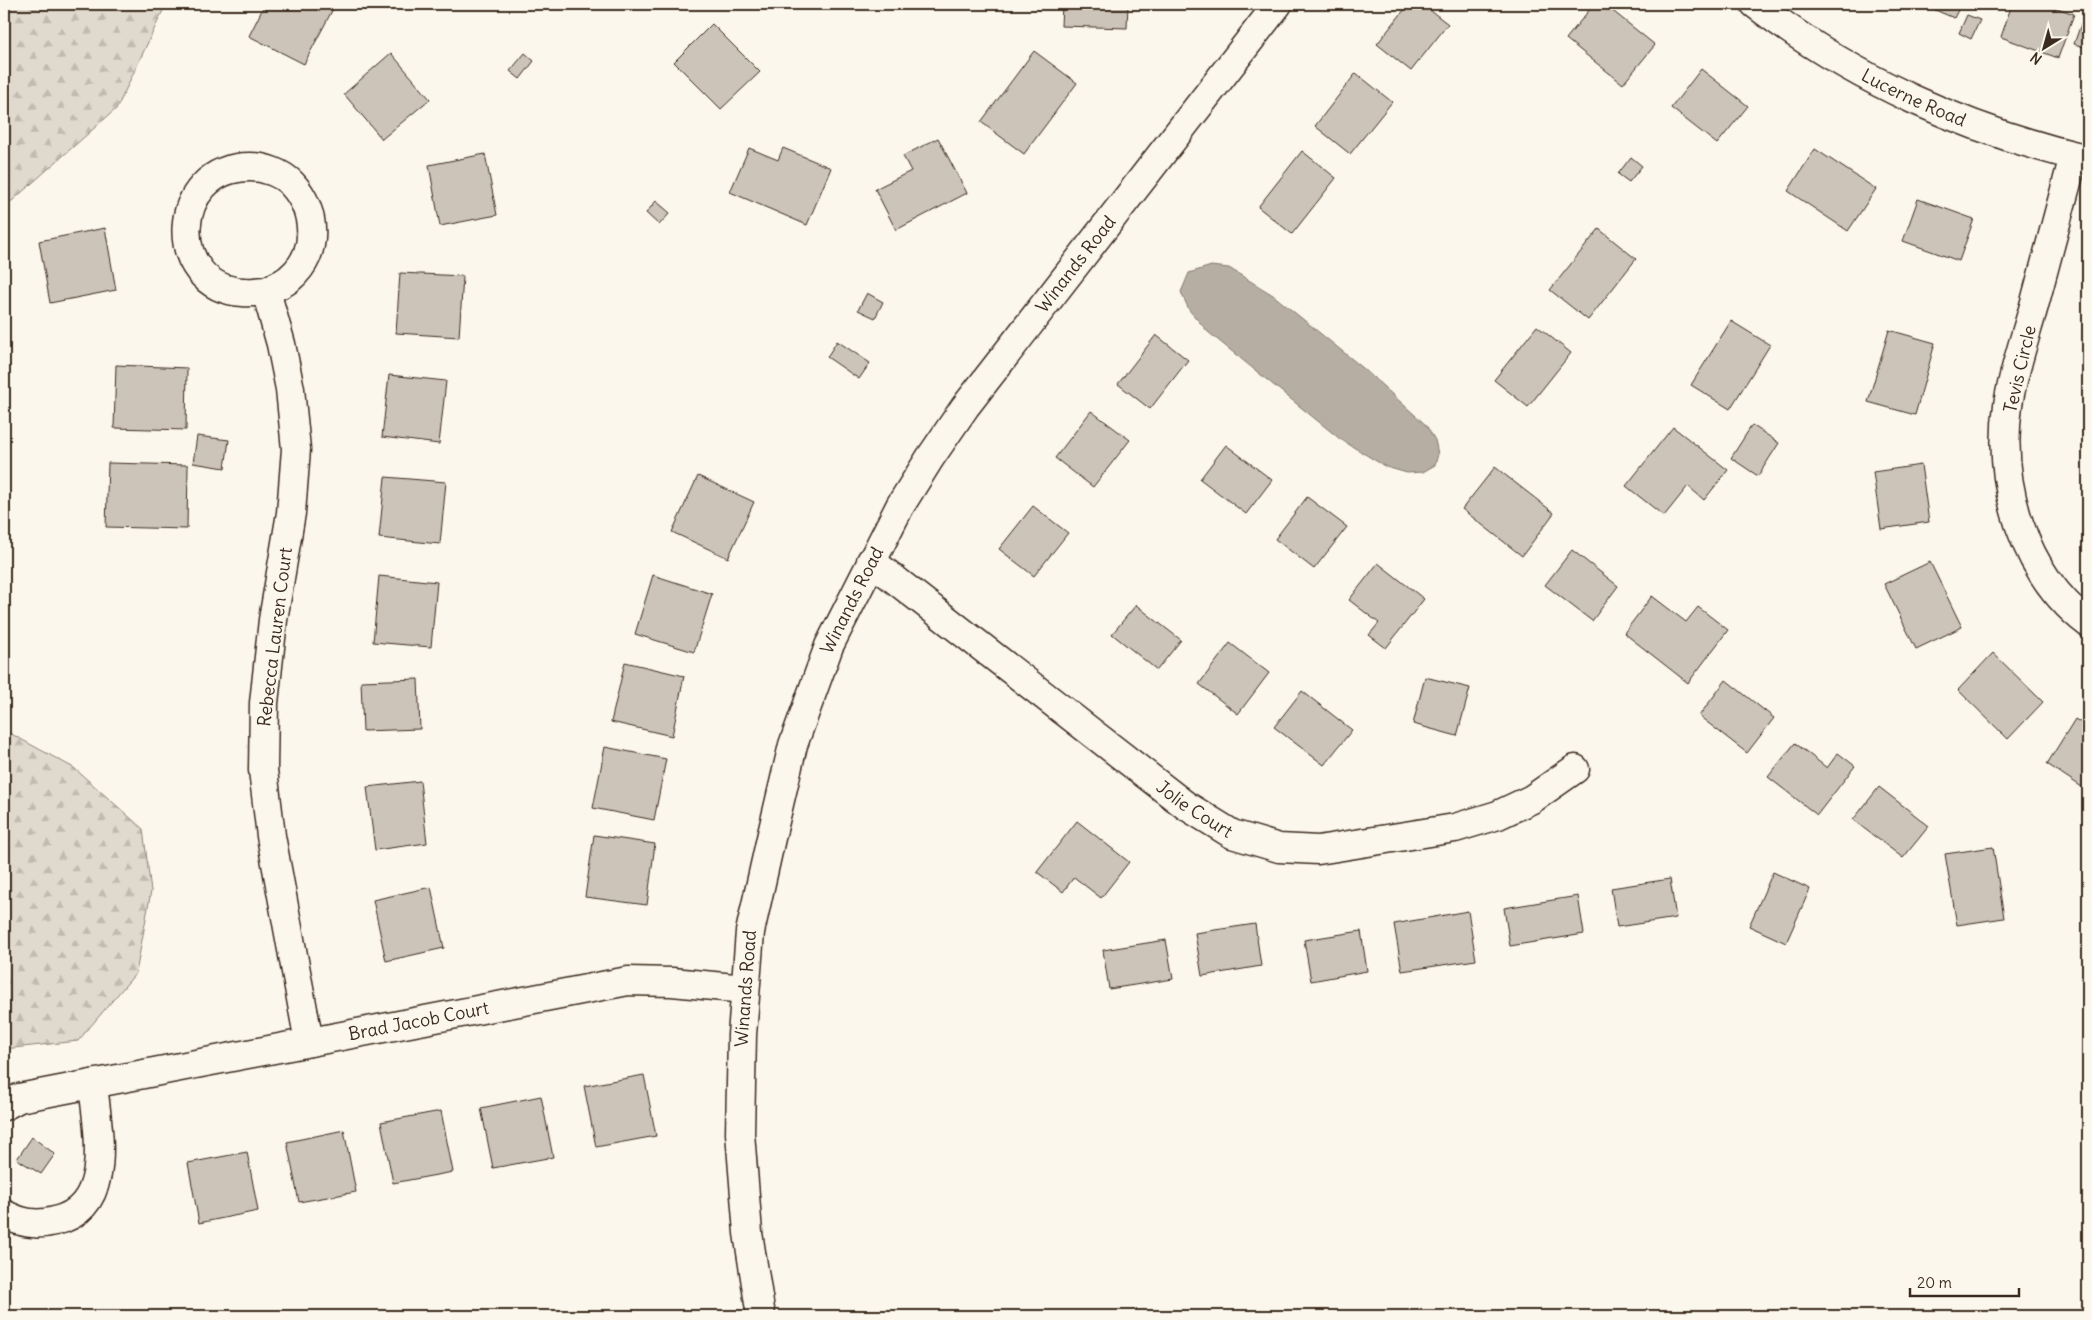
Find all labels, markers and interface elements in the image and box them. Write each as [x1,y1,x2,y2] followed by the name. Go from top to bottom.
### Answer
[2020,22,2070,72] north arrow
[2027,48,2045,68] text: N
[1858,63,1970,132] street label: Lucerne Road
[1030,210,1121,317] street label: Winands Road
[1998,323,2041,415] street label: Tevis Circle
[815,542,889,658] street label: Winands Road
[252,546,297,728] street label: Rebecca Lauren Court
[1152,775,1237,843] street label: Jolie Court
[730,929,761,1047] street label: Winands Road
[346,996,491,1045] street label: Brad Jacob Court
[1910,1265,2018,1297] scale bar
[1917,1273,1952,1292] text: 20 m

